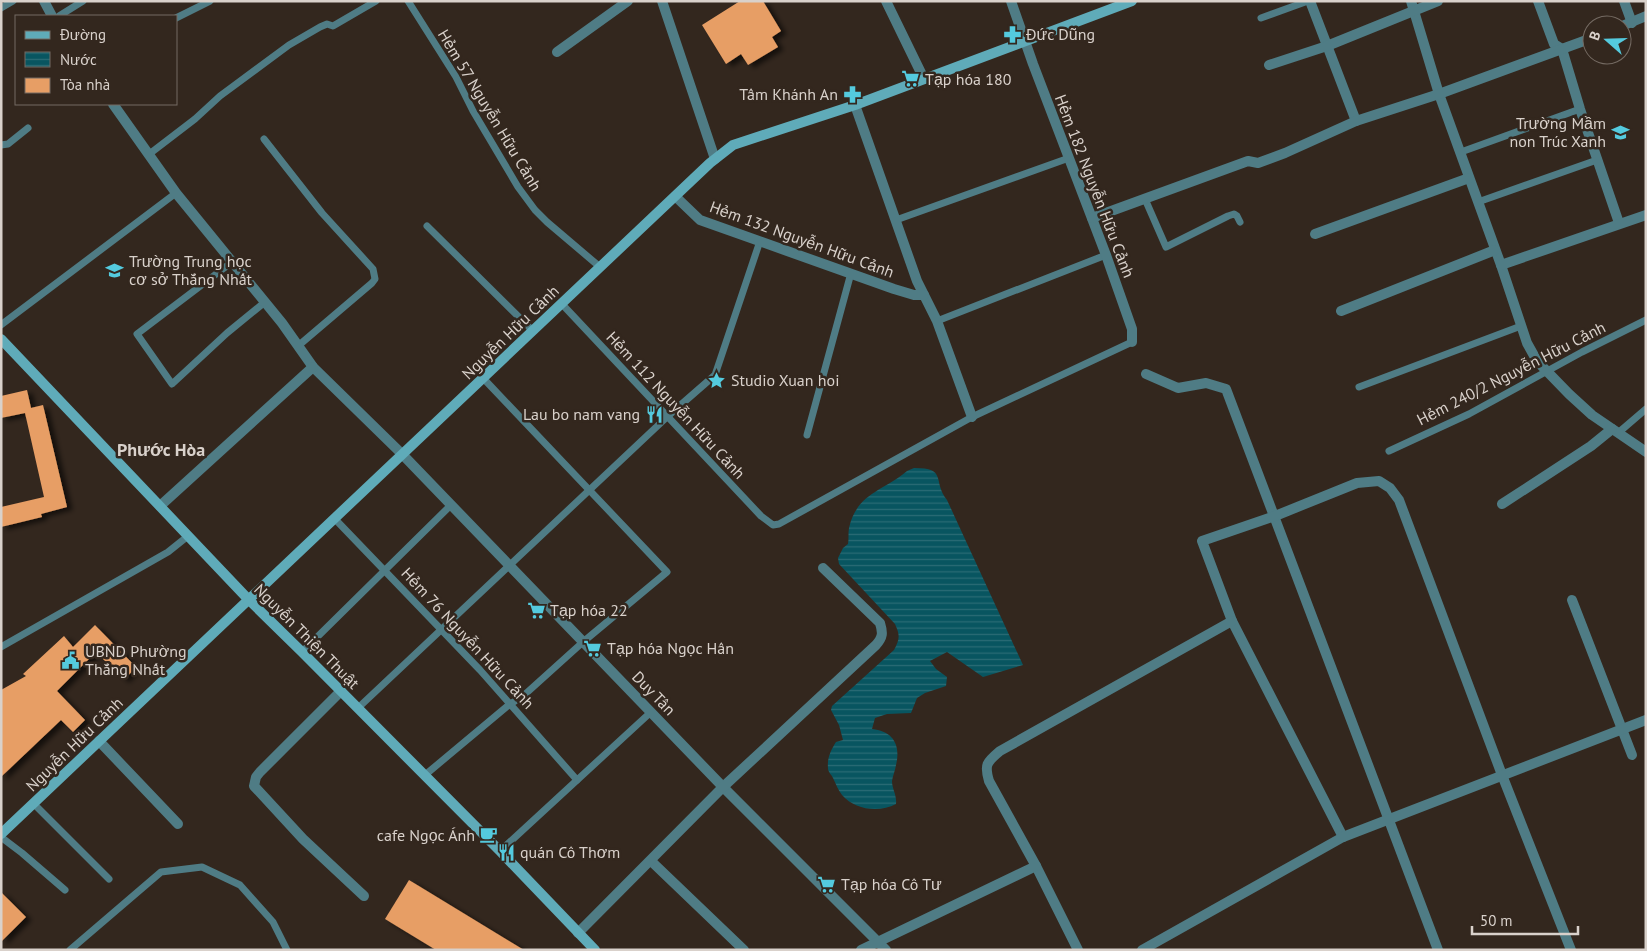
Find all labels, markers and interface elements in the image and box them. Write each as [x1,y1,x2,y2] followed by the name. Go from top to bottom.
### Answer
[15,15,178,105] legend
[1582,15,1632,65] north arrow
[1002,24,1022,44] pharmacy icon: Đức Dũng
[1025,24,1095,44] place label: Đức Dũng
[59,25,106,44] text: Đường
[434,26,546,194] street label: Hẻm 57 Nguyễn Hữu Cảnh
[1585,29,1605,43] text: B
[60,50,97,69] text: Nước
[901,69,921,89] supermarket icon: Tạp hóa 180
[925,69,1012,89] place label: Tạp hóa 180
[60,75,110,94] text: Tòa nhà
[739,84,838,104] place label: Tâm Khánh An
[842,84,862,104] pharmacy icon: Tâm Khánh An
[1051,92,1139,280] street label: Hẻm 182 Nguyễn Hữu Cảnh
[1509,113,1606,151] place label: Trường Mầm non Trúc Xanh
[1610,122,1630,142] school or university icon: Trường Mầm non Trúc Xanh
[707,196,897,282] street label: Hẻm 132 Nguyễn Hữu Cảnh
[129,251,253,289] place label: Trường Trung học cơ sở Thắng Nhất
[105,260,125,280] school or university icon: Trường Trung học cơ sở Thắng Nhất
[457,281,563,383] street label: Nguyễn Hữu Cảnh
[1413,317,1609,429] street label: Hẻm 240/2 Nguyễn Hữu Cảnh
[602,327,750,483] street label: Hẻm 112 Nguyễn Hữu Cảnh
[707,370,727,390] place icon: Studio Xuan hoi
[731,370,839,390] place label: Studio Xuan hoi
[523,404,640,424] place label: Lau bo nam vang
[644,404,664,424] restaurant icon: Lau bo nam vang
[117,438,205,461] district label: Phước Hòa
[397,563,539,713] street label: Hẻm 76 Nguyễn Hữu Cảnh
[250,579,364,693] street label: Nguyễn Thiện Thuật
[526,600,546,620] supermarket icon: Tạp hóa 22
[550,600,628,620] place label: Tạp hóa 22
[583,638,603,658] supermarket icon: Tạp hóa Ngọc Hân
[607,638,734,658] place label: Tạp hóa Ngọc Hân
[85,641,187,679] place label: UBND Phường Thắng Nhất
[61,650,81,670] public building icon: UBND Phường Thắng Nhất
[628,667,680,719] street label: Duy Tân
[21,693,127,795] street label: Nguyễn Hữu Cảnh
[377,825,475,845] place label: cafe Ngọc Ánh
[479,825,499,845] cafe icon: cafe Ngọc Ánh
[496,842,516,862] restaurant icon: quán Cô Thơm
[520,842,620,862] place label: quán Cô Thơm
[817,874,837,894] supermarket icon: Tạp hóa Cô Tư
[841,874,942,894] place label: Tạp hóa Cô Tư
[1472,904,1578,936] scale bar
[1480,911,1513,930] text: 50 m

